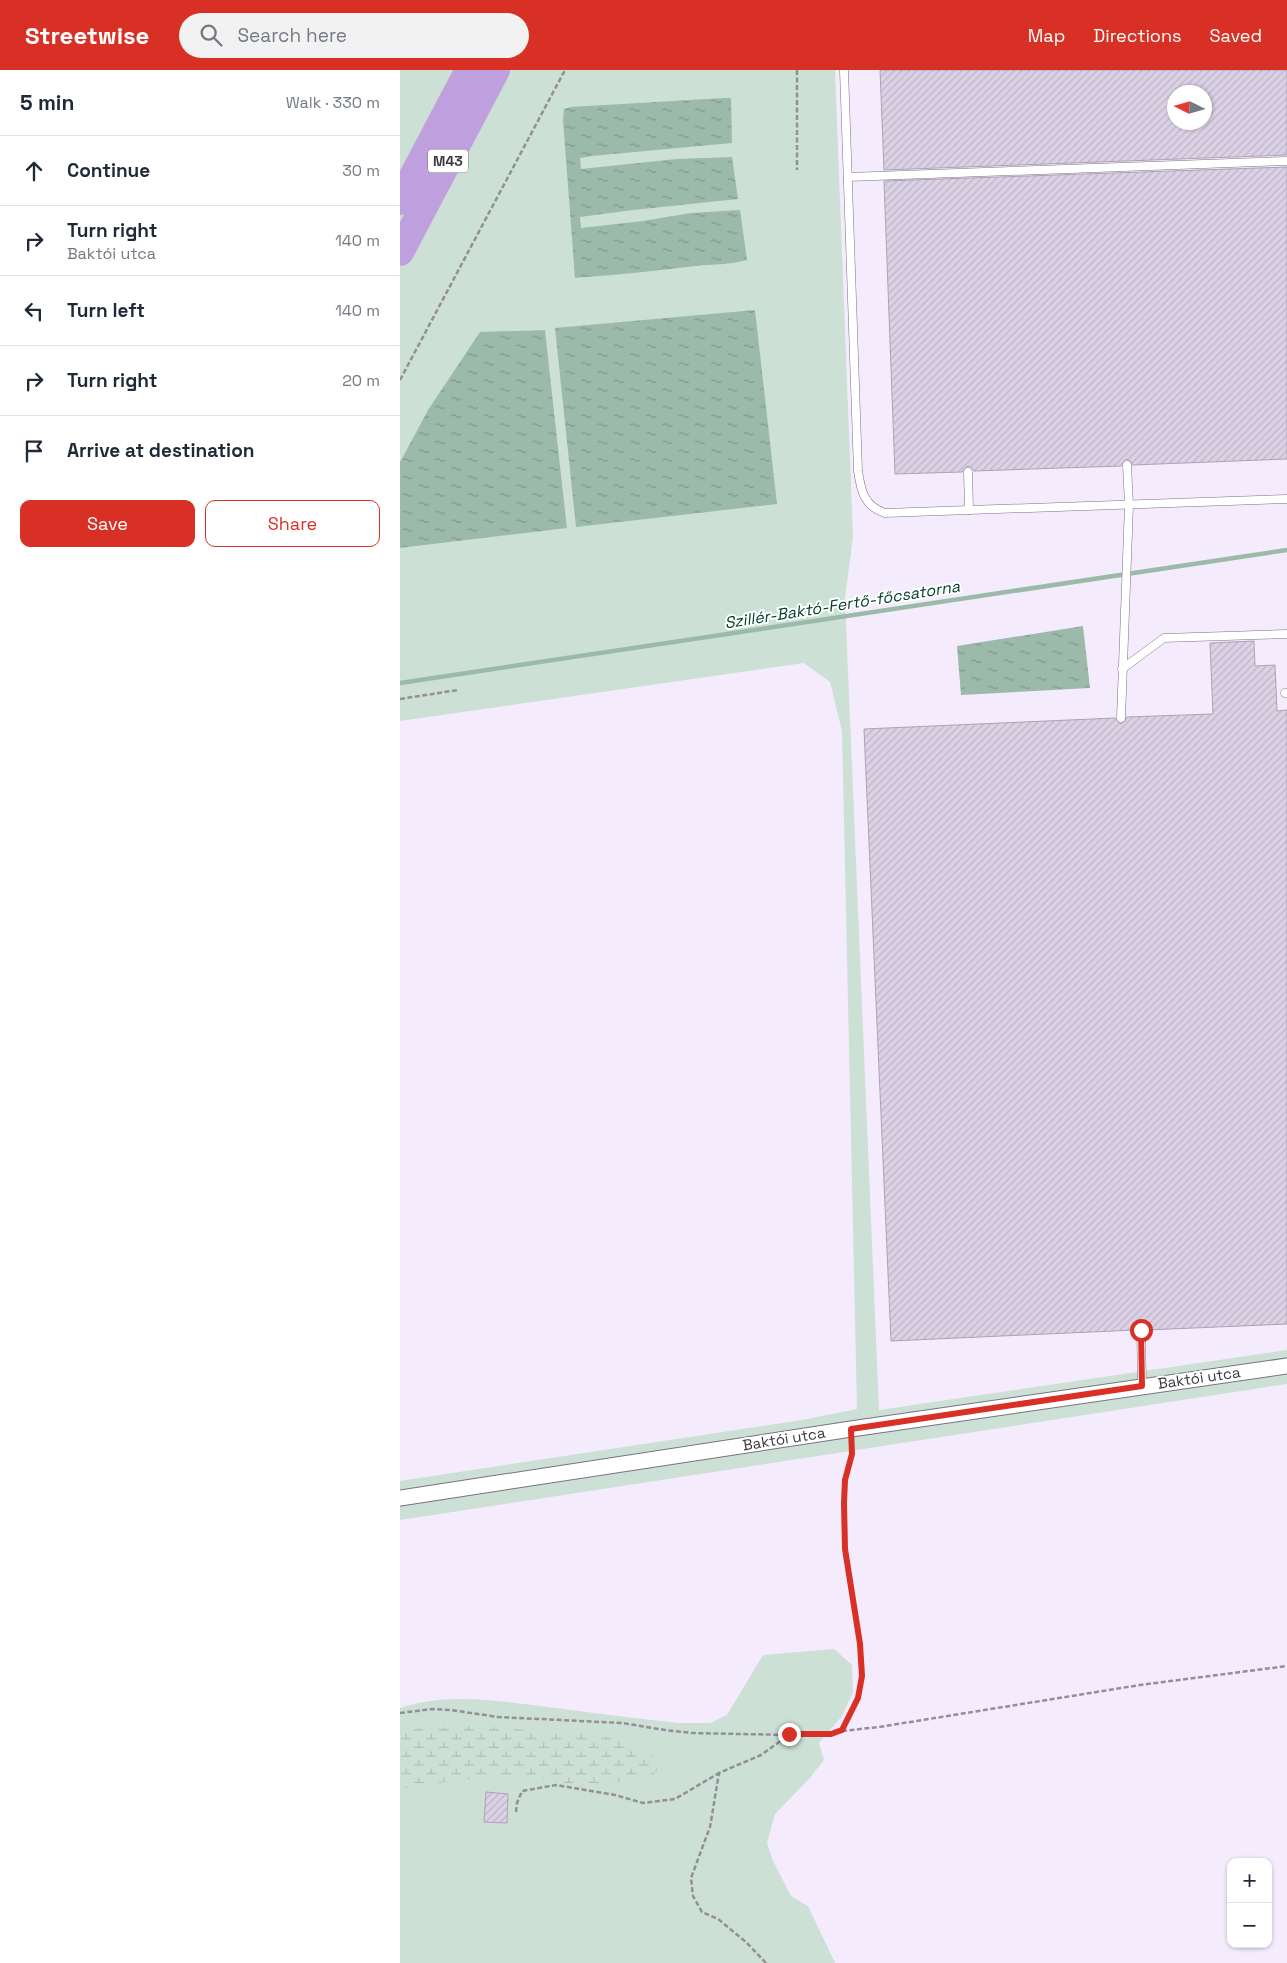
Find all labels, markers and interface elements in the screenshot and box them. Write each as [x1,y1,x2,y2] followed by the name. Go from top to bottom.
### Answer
[179,13,529,58] search box
[25,20,149,51] text: Streetwise
[197,21,225,49] icon: search
[237,23,347,48] text: Search here
[1028,24,1065,47] text: Map
[1093,24,1182,47] text: Directions
[1210,24,1262,47] text: Saved
[1167,85,1212,130] north arrow
[20,89,74,116] text: 5 min
[286,92,380,113] text: Walk · 330 m
[428,150,468,172] road number: M43
[20,157,48,185] icon: ahead
[67,158,150,183] text: Continue
[342,160,380,181] text: 30 m
[67,218,157,243] text: Turn right
[20,227,48,255] icon: right
[335,230,380,251] text: 140 m
[67,243,156,264] text: Baktói utca
[20,297,48,325] icon: left
[67,298,145,323] text: Turn left
[335,300,380,321] text: 140 m
[20,367,48,395] icon: right
[67,368,157,393] text: Turn right
[342,370,380,391] text: 20 m
[20,437,48,465] icon: arrive
[67,438,255,463] text: Arrive at destination
[20,500,195,547] button: Save
[205,500,380,547] button: Share
[723,575,962,633] water label: Szillér-Baktó-Fertő-főcsatorna
[1130,1319,1153,1342] route start
[1156,1362,1242,1393] street label: Baktói utca
[741,1423,827,1454] street label: Baktói utca
[778,1723,801,1746] route end
[1227,1858,1272,1948] map controls
[1227,1858,1272,1903] button: +
[1227,1903,1272,1948] button: −

